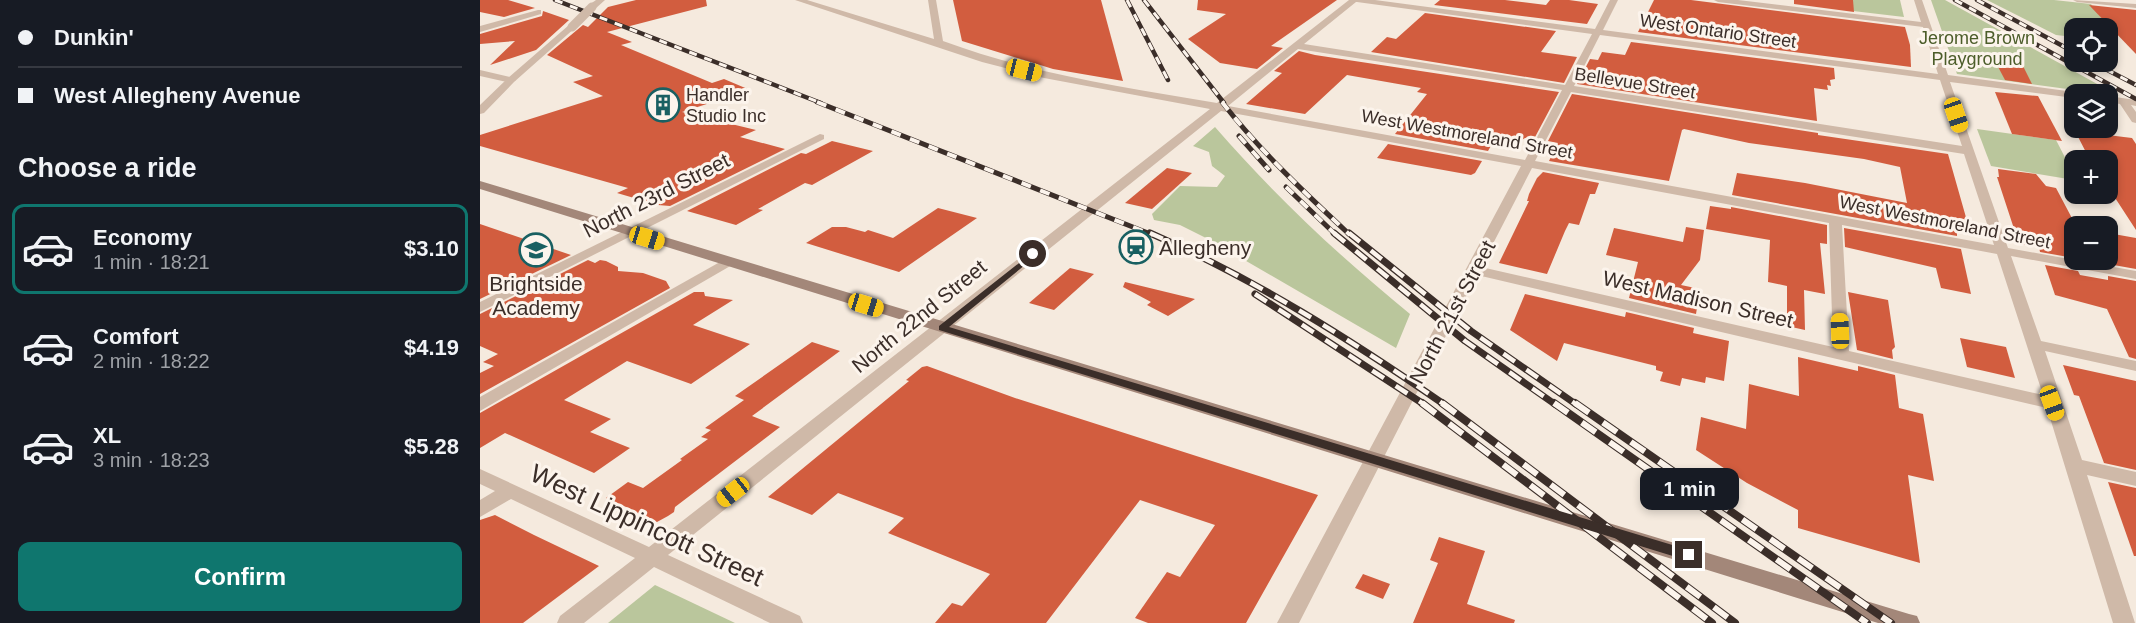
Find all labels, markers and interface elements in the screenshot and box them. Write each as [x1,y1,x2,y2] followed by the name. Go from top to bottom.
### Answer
[1639,10,1797,52] street label: West Ontario Street
[2064,18,2118,270] map controls
[2064,18,2118,72] button: locate
[54,25,134,50] text: Dunkin'
[1919,28,2035,69] park label: Jerome Brown Playground
[1004,57,1044,83] car
[1573,64,1697,102] street label: Bellevue Street
[54,83,301,108] text: West Allegheny Avenue
[2064,84,2118,138] button: layers
[686,85,766,126] place label: Handler Studio Inc
[645,87,681,123] building icon: Handler Studio Inc
[1942,95,1970,135] car
[1360,106,1574,162] street label: West Westmoreland Street
[579,148,733,242] street label: North 23rd Street
[2064,150,2118,204] button: +
[18,153,197,183] text: Choose a ride
[1838,192,2052,252] street label: West Westmoreland Street
[2064,216,2118,270] button: −
[21,222,75,276] icon: car
[627,224,667,252] car
[93,225,192,250] text: Economy
[1118,229,1154,265] station icon: Allegheny
[518,232,554,268] school or university icon: Brightside Academy
[404,236,459,261] text: $3.10
[1159,236,1252,259] place label: Allegheny
[1405,236,1499,387] street label: North 21st Street
[1019,240,1046,267] route start
[93,251,210,273] text: 1 min · 18:21
[847,255,991,377] street label: North 22nd Street
[1601,266,1796,332] street label: West Madison Street
[489,272,583,319] place label: Brightside Academy
[846,291,886,319] car
[1830,313,1850,349] car
[21,321,75,375] icon: car
[93,324,179,349] text: Comfort
[404,335,459,360] text: $4.19
[93,350,210,372] text: 2 min · 18:22
[2037,383,2067,423] car
[21,420,75,474] icon: car
[93,423,121,448] text: XL
[404,434,459,459] text: $5.28
[93,449,210,471] text: 3 min · 18:23
[526,458,769,593] street label: West Lippincott Street
[1640,468,1738,510] callout: 1 min
[713,474,753,510] car
[1663,478,1716,500] text: 1 min
[1675,541,1702,568] route end
[18,542,462,611] button: Confirm

